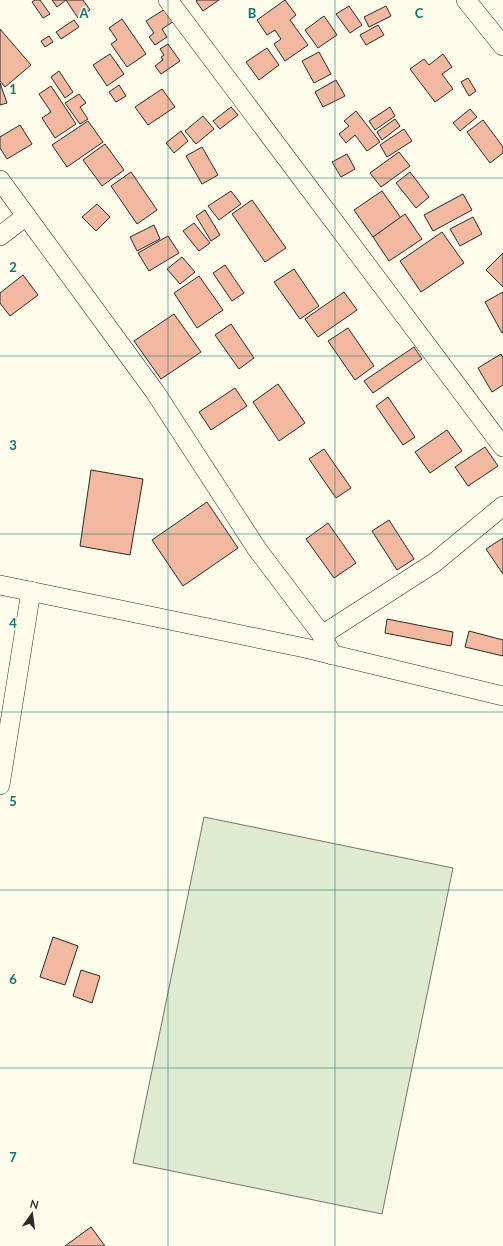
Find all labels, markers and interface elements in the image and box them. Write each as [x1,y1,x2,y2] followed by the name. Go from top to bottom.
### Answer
[78,5,89,21] text: A
[248,5,257,21] text: B
[415,5,424,21] text: C
[9,81,17,97] text: 1
[9,259,17,275] text: 2
[9,437,17,453] text: 3
[9,615,17,631] text: 4
[9,793,17,809] text: 5
[9,971,17,987] text: 6
[9,1149,17,1165] text: 7
[12,1194,52,1234] north arrow
[29,1196,40,1211] text: N

